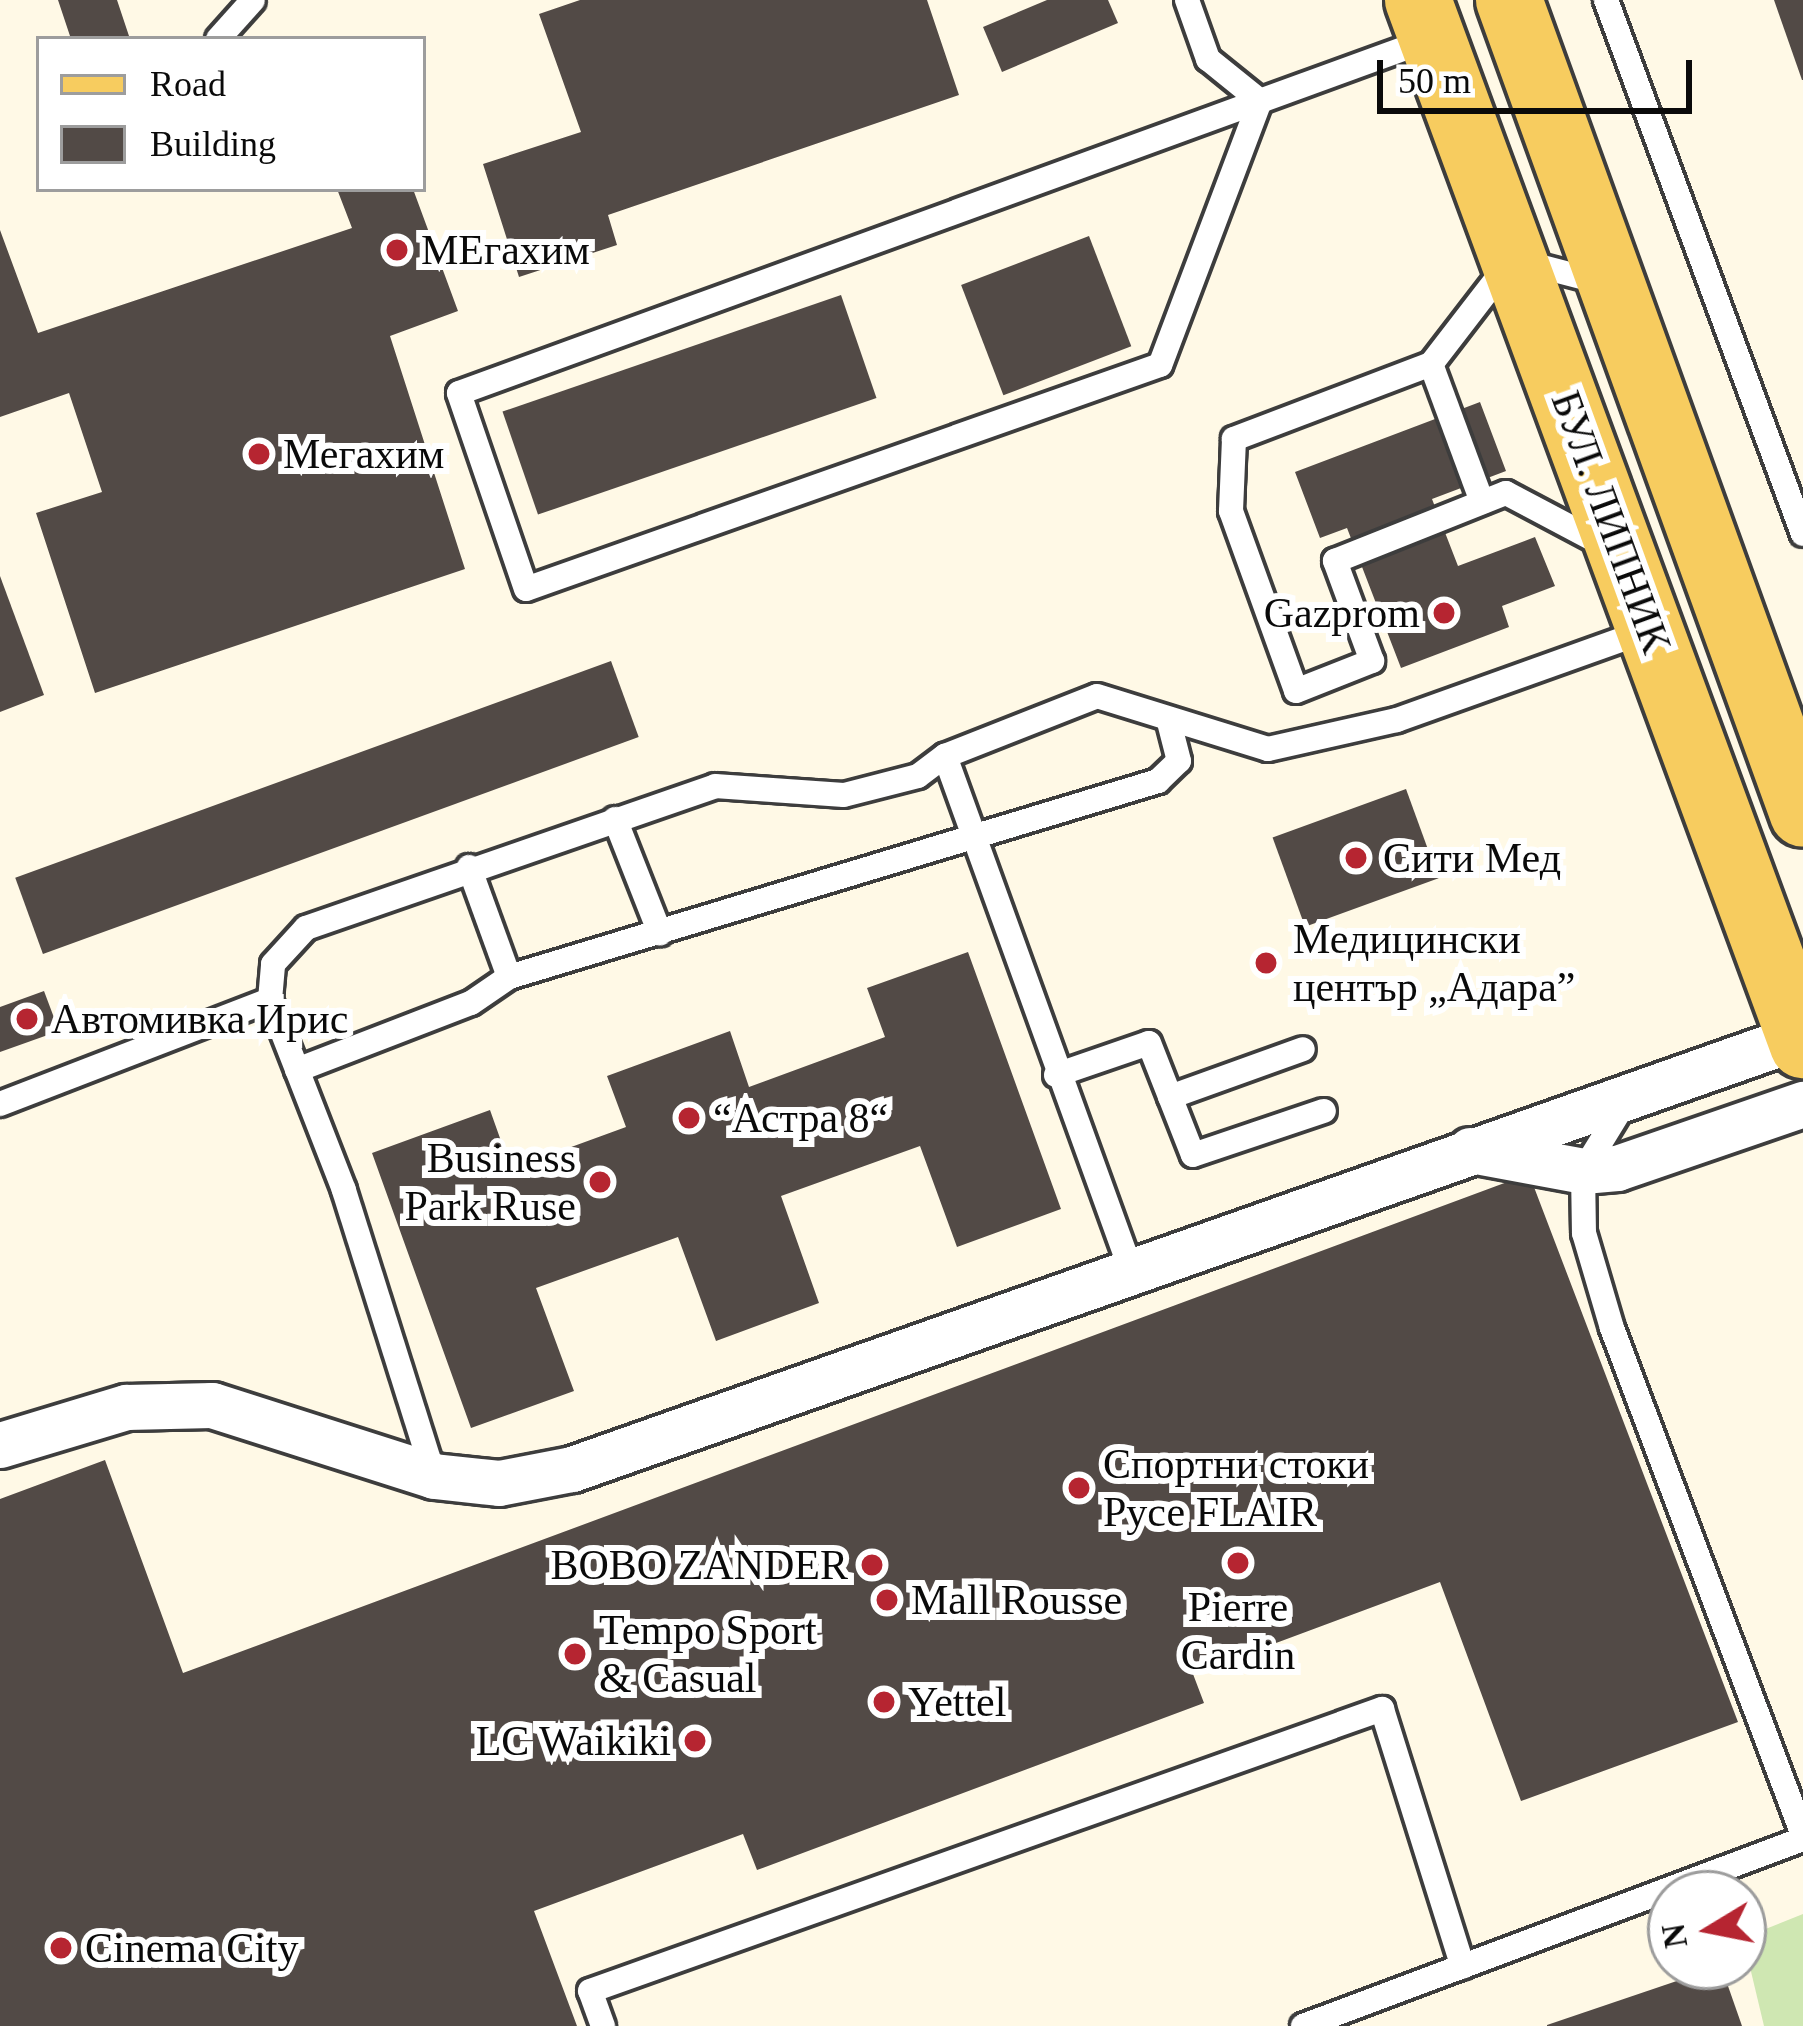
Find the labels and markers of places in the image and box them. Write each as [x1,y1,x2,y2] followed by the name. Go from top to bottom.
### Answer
[421,225,590,275] place label: МЕгахим
[384,237,410,263] marker: МЕгахим
[283,429,444,479] place label: Мегахим
[246,441,272,467] marker: Мегахим
[1264,588,1420,638] place label: Gazprom
[1431,600,1457,626] marker: Gazprom
[1383,833,1561,883] place label: Сити Мед
[1340,842,1372,874] marker: Сити Мед
[1293,914,1575,1012] place label: Медицински център „Адара”
[1250,947,1282,979] marker: Медицински център „Адара”
[51,994,348,1044] place label: Автомивка Ирис
[14,1006,40,1032] marker: Автомивка Ирис
[713,1093,888,1143] place label: “Астра 8“
[676,1105,702,1131] marker: “Астра 8“
[405,1133,576,1232] place label: Business Park Ruse
[587,1169,613,1195] marker: Business Park Ruse
[1103,1439,1369,1538] place label: Спортни стоки Русе FLAIR
[1066,1475,1092,1501] marker: Спортни стоки Русе FLAIR
[550,1540,848,1590] place label: BOBO ZANDER
[1225,1550,1251,1576] marker: Pierre Cardin
[859,1552,885,1578] marker: BOBO ZANDER
[911,1575,1122,1625] place label: Mall Rousse
[1181,1582,1295,1680] place label: Pierre Cardin
[874,1587,900,1613] marker: Mall Rousse
[599,1605,817,1704] place label: Tempo Sport & Casual
[562,1641,588,1667] marker: Tempo Sport & Casual
[908,1677,1006,1727] place label: Yettel
[871,1689,897,1715] marker: Yettel
[475,1716,671,1766] place label: LC Waikiki
[682,1728,708,1754] marker: LC Waikiki
[85,1923,298,1973] place label: Cinema City
[48,1935,74,1961] marker: Cinema City

